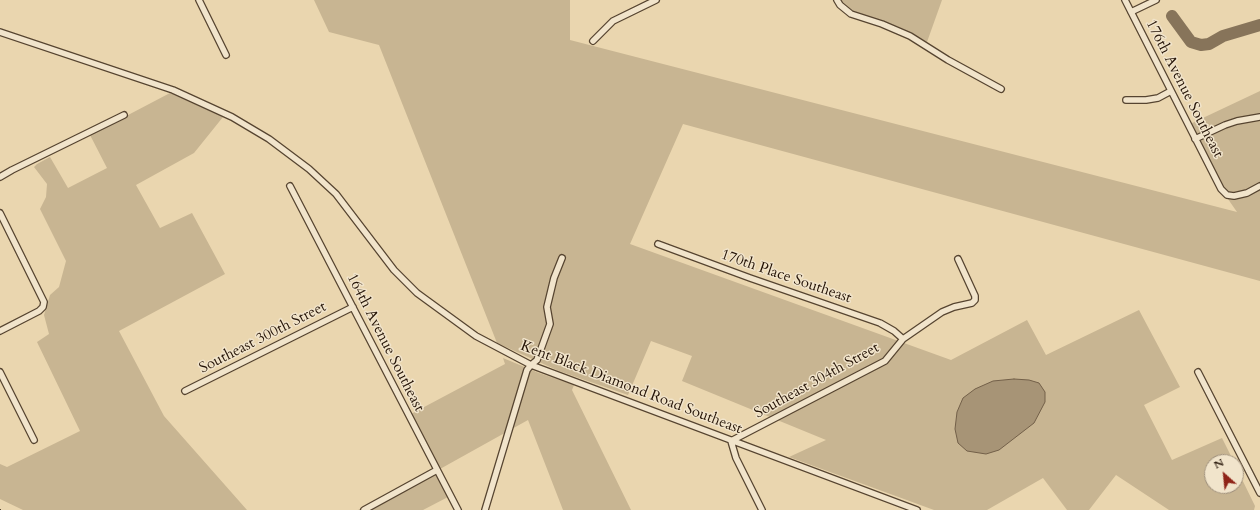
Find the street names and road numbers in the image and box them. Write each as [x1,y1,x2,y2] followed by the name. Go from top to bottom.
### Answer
[1141,17,1227,161] street label: 176th Avenue Southeast
[718,246,854,308] street label: 170th Place Southeast
[342,271,428,415] street label: 164th Avenue Southeast
[197,298,329,378] street label: Southeast 300th Street
[518,337,744,439] street label: Kent Black Diamond Road Southeast
[751,339,883,423] street label: Southeast 304th Street

